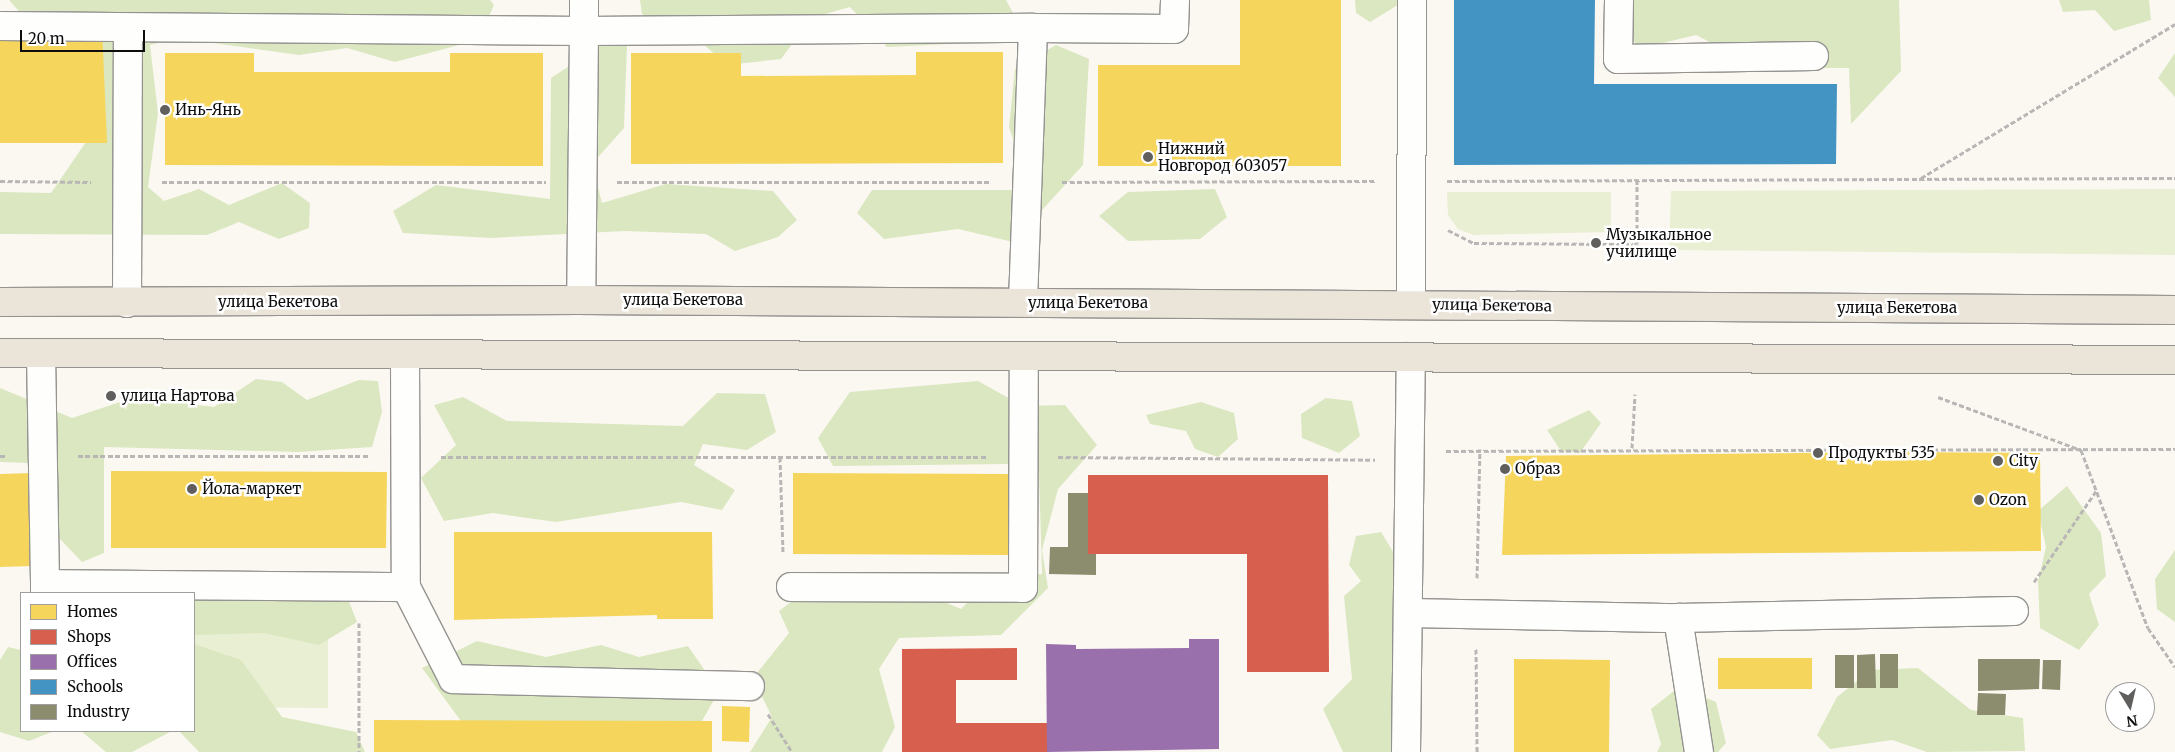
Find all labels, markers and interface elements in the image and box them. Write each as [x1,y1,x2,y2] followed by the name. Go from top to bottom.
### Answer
[22,20,148,52] scale bar
[28,29,65,48] text: 20 m
[175,101,241,119] place label: Инь-Янь
[159,104,171,116] marker: Инь-Янь
[1158,139,1287,174] place label: Нижний Новгород 603057
[1142,151,1154,163] marker: Нижний Новгород 603057
[1606,225,1711,260] place label: Музыкальное училище
[1590,237,1602,249] marker: Музыкальное училище
[623,291,743,309] street label: улица Бекетова
[218,293,338,311] street label: улица Бекетова
[1028,294,1148,312] street label: улица Бекетова
[1432,295,1552,315] street label: улица Бекетова
[1837,299,1957,317] street label: улица Бекетова
[121,387,234,405] place label: улица Нартова
[105,390,117,402] marker: улица Нартова
[1828,444,1935,462] place label: Продукты 535
[1812,447,1824,459] marker: Продукты 535
[2009,452,2038,470] place label: City
[1991,454,2005,468] marker: City
[1515,460,1560,478] place label: Образ
[1499,463,1511,475] marker: Образ
[202,480,301,498] place label: Йола-маркет
[186,483,198,495] marker: Йола-маркет
[1989,491,2027,509] place label: Ozon
[1973,494,1985,506] marker: Ozon
[20,592,195,732] legend
[67,602,118,621] text: Homes
[67,627,111,646] text: Shops
[67,652,117,671] text: Offices
[67,677,123,696] text: Schools
[2105,682,2155,732] north arrow
[67,702,130,721] text: Industry
[2125,711,2139,731] text: N

